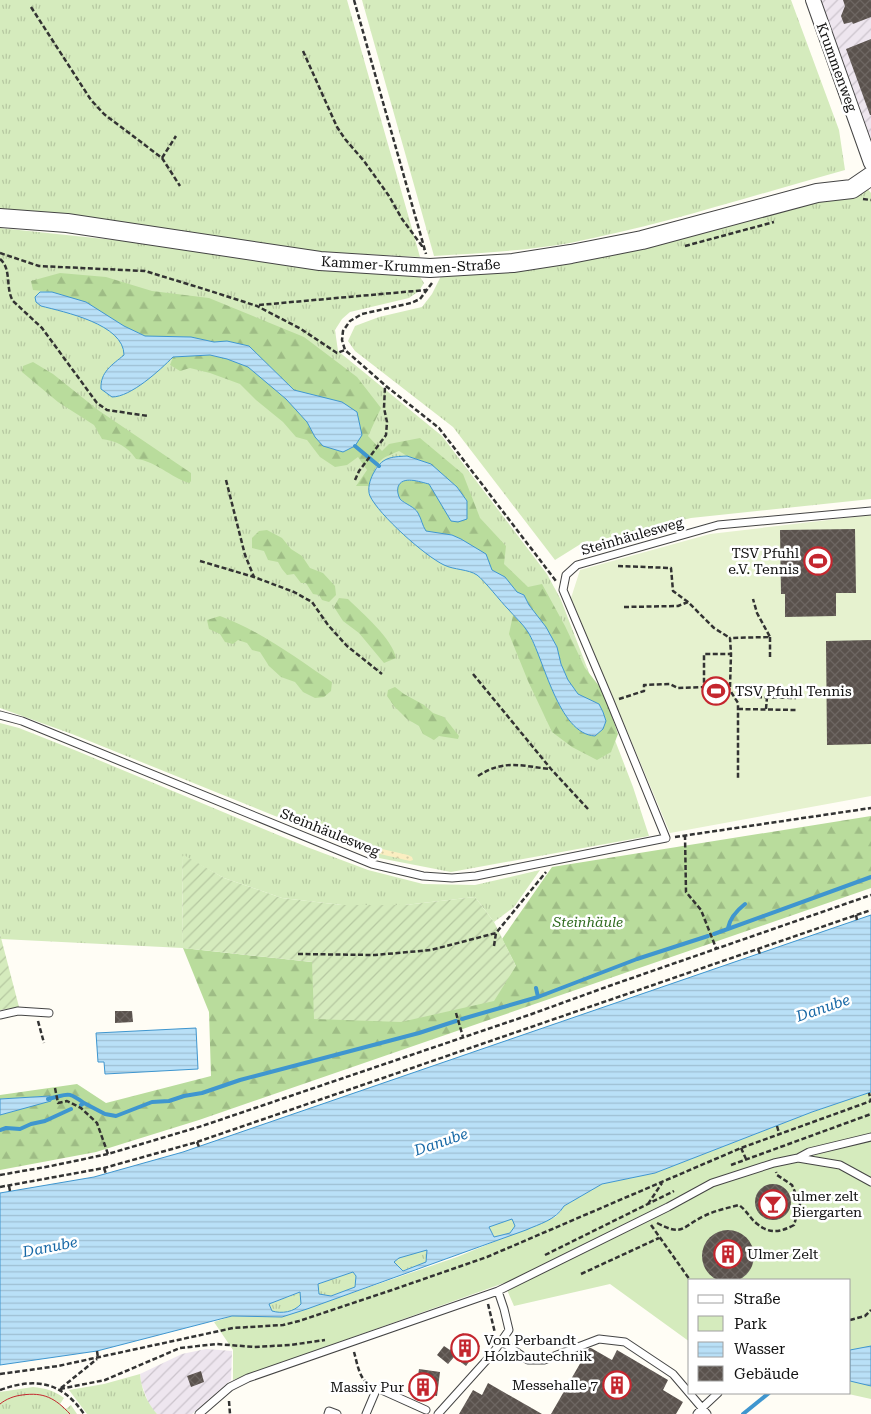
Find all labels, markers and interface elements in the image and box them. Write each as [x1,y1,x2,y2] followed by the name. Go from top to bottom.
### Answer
[813,20,861,114] street label: Krummenweg
[321,253,501,276] street label: Kammer-Krummen-Straße
[579,514,685,558] street label: Steinhäulesweg
[728,545,800,577] place label: TSV Pfuhl e.V. Tennis
[803,546,833,576] sports icon: TSV Pfuhl e.V. Tennis
[701,676,731,706] sports icon: TSV Pfuhl Tennis
[735,683,852,699] place label: TSV Pfuhl Tennis
[278,805,382,859] street label: Steinhäulesweg
[552,914,623,930] park label: Steinhäule
[793,990,853,1026] water label: Danube
[411,1124,471,1160] water label: Danube
[792,1188,862,1220] place label: ulmer zelt Biergarten
[758,1189,788,1219] bar icon: ulmer zelt Biergarten
[20,1233,79,1261] water label: Danube
[713,1239,743,1269] building icon: Ulmer Zelt
[747,1246,818,1262] place label: Ulmer Zelt
[688,1279,851,1394] legend
[734,1290,781,1308] text: Straße
[734,1315,768,1333] text: Park
[484,1332,592,1364] place label: Von Perbandt Holzbautechnik
[450,1333,480,1363] building icon: Von Perbandt Holzbautechnik
[734,1340,785,1358] text: Wasser
[734,1365,799,1383] text: Gebäude
[602,1370,632,1400] building icon: Messehalle 7
[408,1372,438,1402] building icon: Massiv Pur
[512,1377,598,1393] place label: Messehalle 7
[330,1379,404,1395] place label: Massiv Pur

